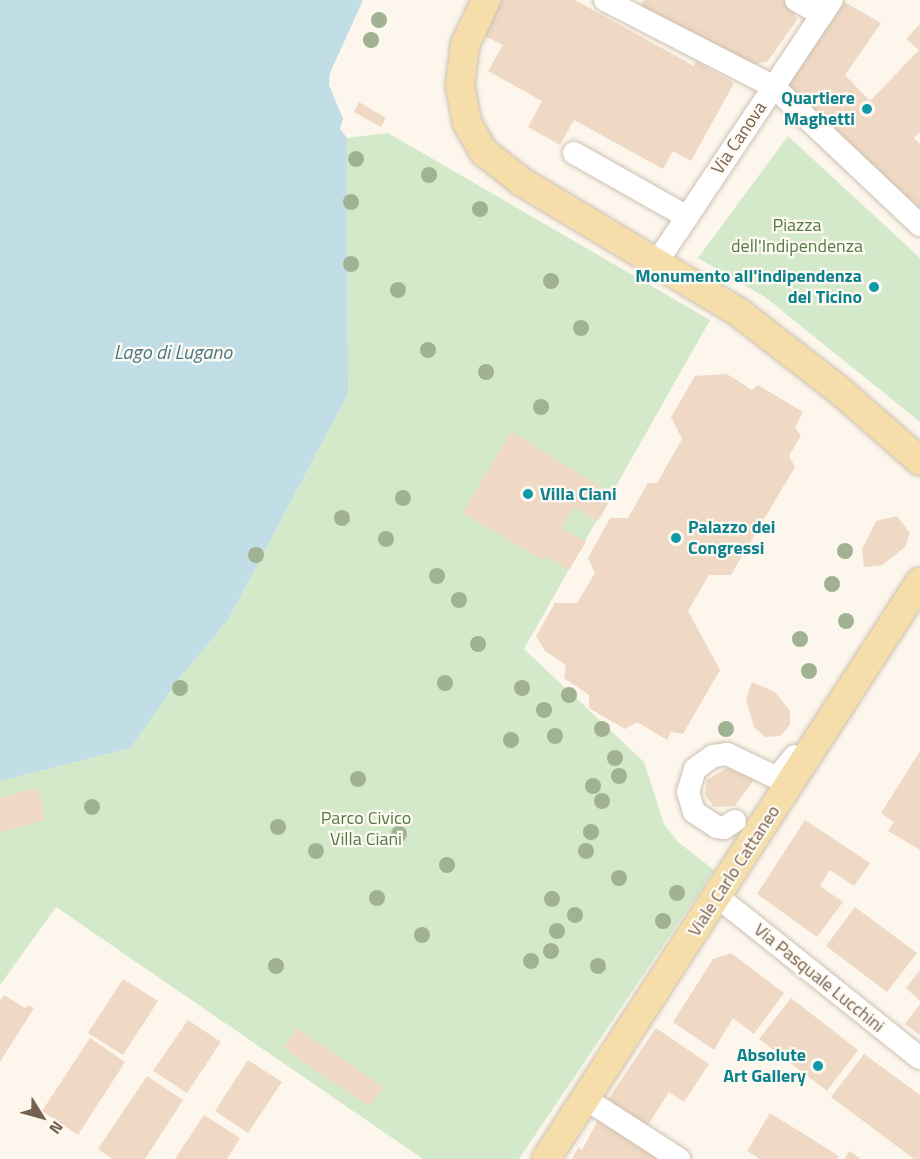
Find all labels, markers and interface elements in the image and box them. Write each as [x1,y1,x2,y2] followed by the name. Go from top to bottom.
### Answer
[781,88,855,130] place label: Quartiere Maghetti
[707,98,771,178] street label: Via Canova
[860,102,874,116] marker: Quartiere Maghetti
[731,215,863,258] park label: Piazza dell'Indipendenza
[635,266,862,308] place label: Monumento all'indipendenza del Ticino
[867,280,881,294] marker: Monumento all'indipendenza del Ticino
[114,339,232,363] water label: Lago di Lugano
[540,483,617,505] place label: Villa Ciani
[521,487,535,501] marker: Villa Ciani
[688,517,775,560] place label: Palazzo dei Congressi
[669,531,683,545] marker: Palazzo dei Congressi
[684,801,784,941] street label: Viale Carlo Cattaneo
[321,808,411,850] park label: Parco Civico Villa Ciani
[749,919,889,1037] street label: Via Pasquale Lucchini
[723,1045,806,1088] place label: Absolute Art Gallery
[811,1059,825,1073] marker: Absolute Art Gallery
[12,1087,72,1147] north arrow
[43,1116,69,1139] text: N

